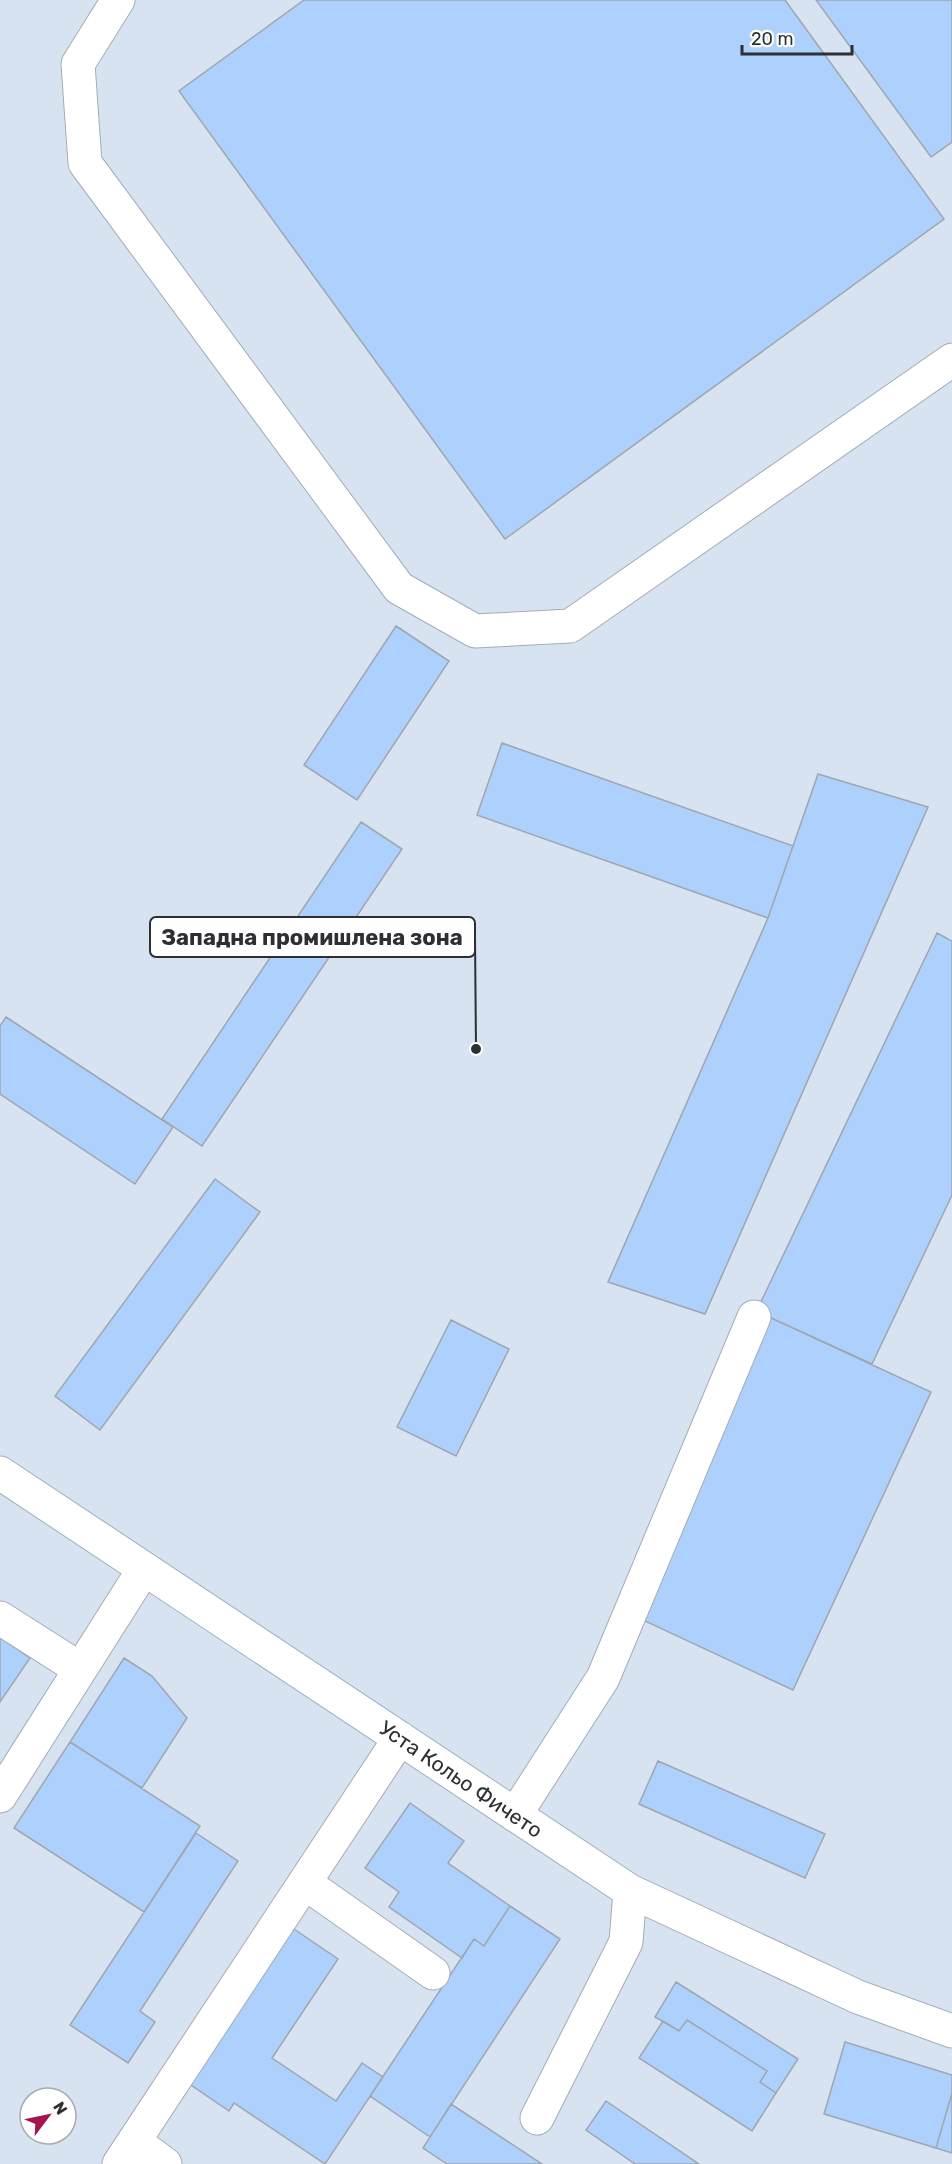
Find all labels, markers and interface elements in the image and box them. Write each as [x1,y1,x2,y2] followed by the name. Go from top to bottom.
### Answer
[742,18,852,56] scale bar
[751,28,793,50] text: 20 m
[150,917,475,957] callout: Западна промишлена зона
[161,924,463,951] text: Западна промишлена зона
[375,1715,547,1843] street label: Уста Кольо Фичето
[18,2086,78,2146] north arrow
[49,2098,71,2118] text: N

